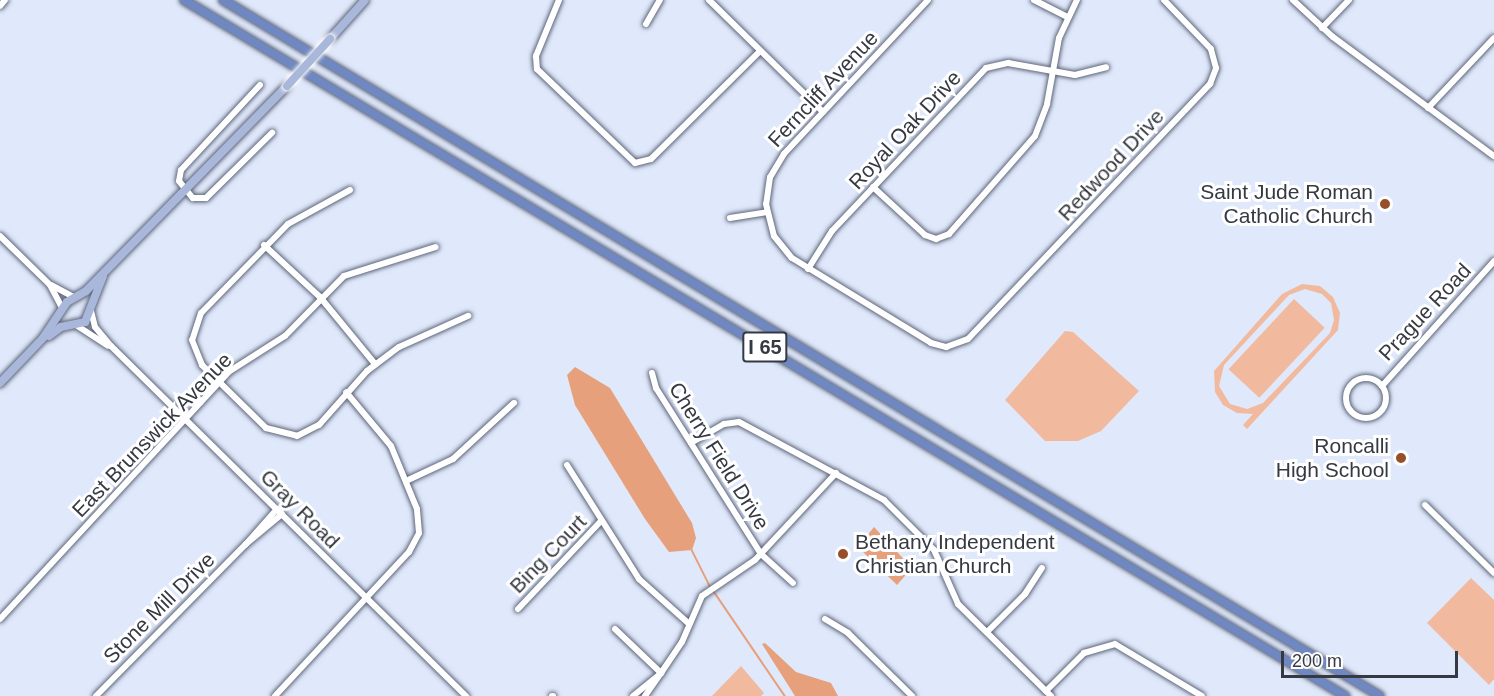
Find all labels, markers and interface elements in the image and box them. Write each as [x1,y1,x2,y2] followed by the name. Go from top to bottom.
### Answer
[762,25,884,153] street label: Ferncliff Avenue
[844,66,966,194] street label: Royal Oak Drive
[1053,104,1169,226] street label: Redwood Drive
[1200,179,1373,229] place label: Saint Jude Roman Catholic Church
[1378,197,1392,211] marker: Saint Jude Roman Catholic Church
[1374,258,1476,366] street label: Prague Road
[741,330,789,364] road number: I 65
[66,347,238,523] street label: East Brunswick Avenue
[663,378,775,534] street label: Cherry Field Drive
[1276,433,1389,483] place label: Roncalli High School
[1394,451,1408,465] marker: Roncalli High School
[255,464,345,554] street label: Gray Road
[504,510,592,598] street label: Bing Court
[855,529,1055,579] place label: Bethany Independent Christian Church
[98,547,220,669] street label: Stone Mill Drive
[836,547,850,561] marker: Bethany Independent Christian Church
[1284,639,1461,677] scale bar
[1292,651,1342,671] text: 200 m

